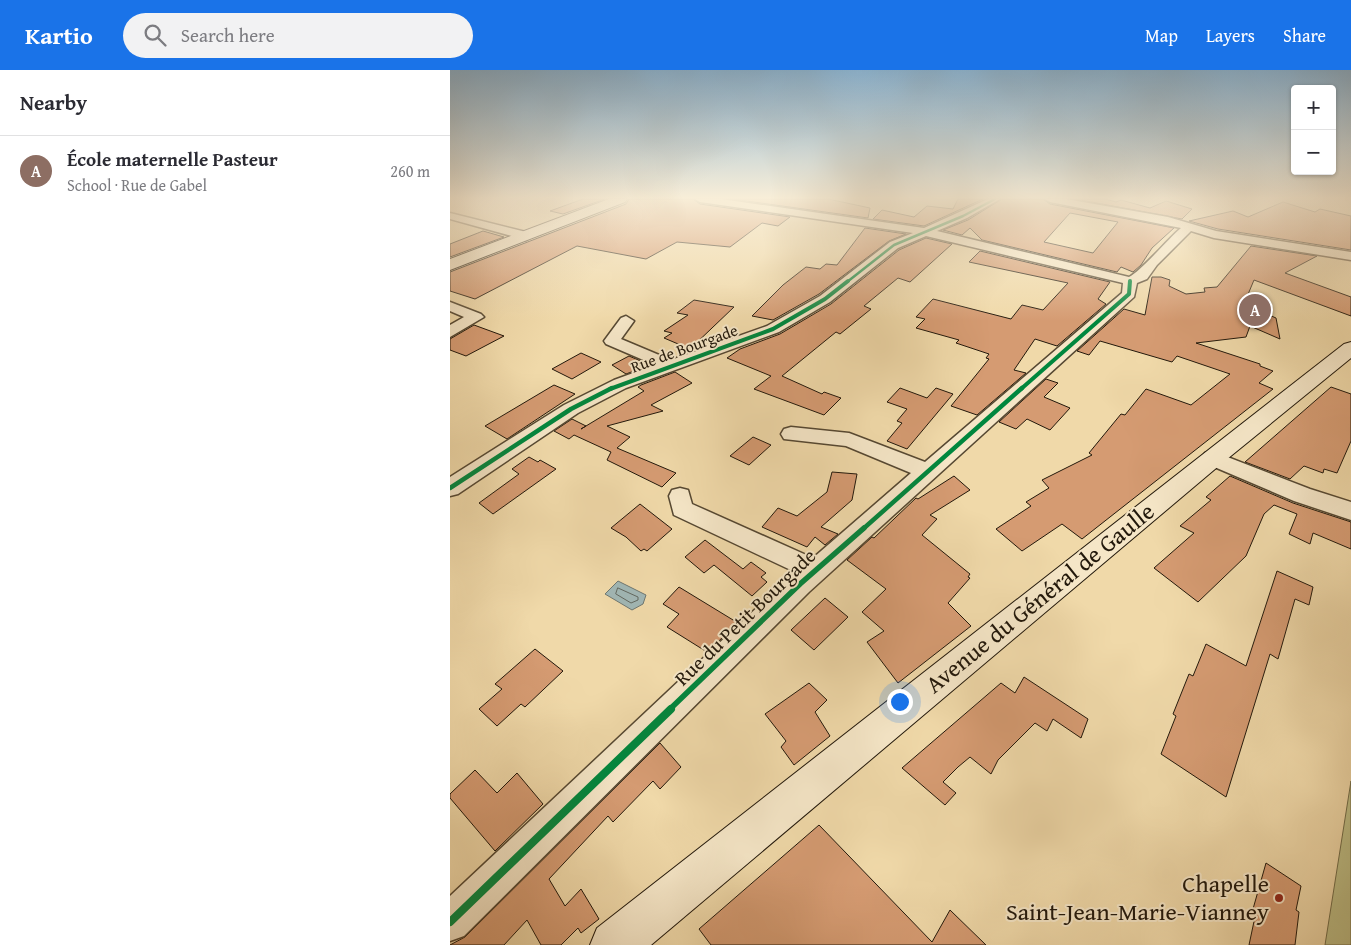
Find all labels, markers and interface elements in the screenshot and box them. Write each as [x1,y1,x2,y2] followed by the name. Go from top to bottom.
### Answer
[123,13,473,58] search box
[25,18,93,53] text: Kartio
[141,21,169,49] icon: search
[181,21,275,49] text: Search here
[1145,22,1178,49] text: Map
[1206,22,1255,49] text: Layers
[1283,22,1326,49] text: Share
[1291,85,1336,175] map controls
[1291,85,1336,130] button: +
[20,87,87,118] text: Nearby
[1291,130,1336,175] button: −
[67,145,278,173] text: École maternelle Pasteur
[31,159,41,183] text: A
[390,159,430,183] text: 260 m
[67,173,207,197] text: School · Rue de Gabel
[1239,291,1271,329] pin: A
[627,317,741,379] street label: Rue de Bourgade
[918,494,1162,701] street label: Avenue du Général de Gaulle
[668,541,822,692] street label: Rue du Petit Bourgade
[887,689,913,715] your location
[1006,866,1269,929] place label: Chapelle Saint-Jean-Marie-Vianney
[1273,892,1285,904] marker: Chapelle Saint-Jean-Marie-Vianney

